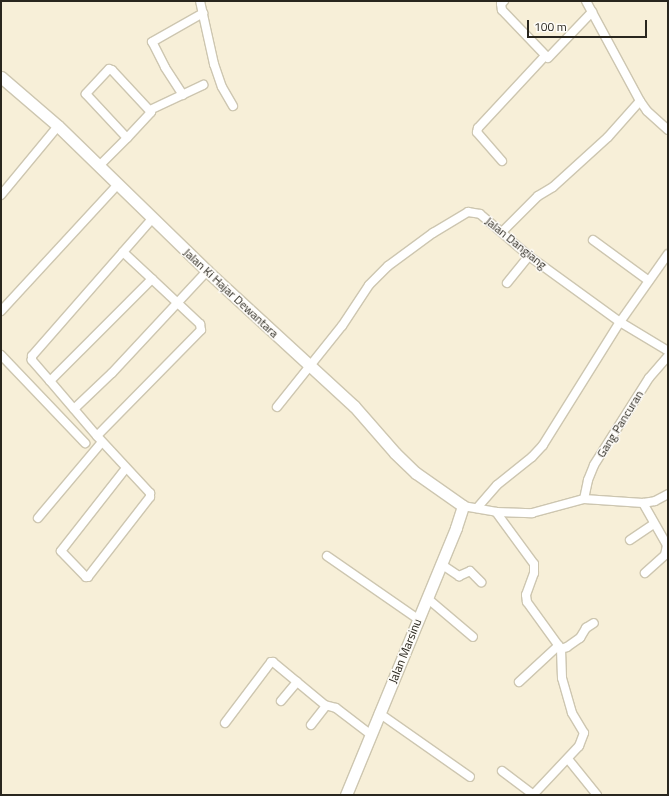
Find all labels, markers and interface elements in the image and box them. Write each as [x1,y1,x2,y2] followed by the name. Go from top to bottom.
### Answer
[529,12,649,38] scale bar
[534,17,567,36] text: 100 m
[482,214,550,272] street label: Jalan Dangiang
[181,245,281,341] street label: Jalan Ki Hajar Dewantara
[594,388,646,460] street label: Gang Pancuran
[385,616,425,686] street label: Jalan Marsinu

